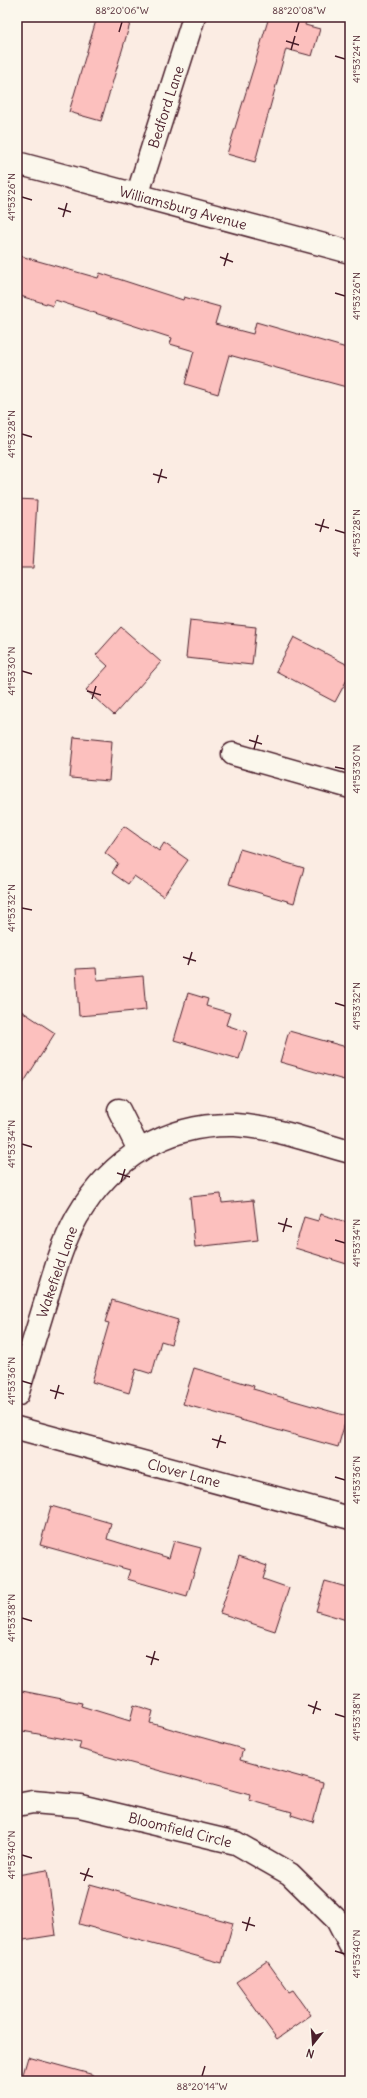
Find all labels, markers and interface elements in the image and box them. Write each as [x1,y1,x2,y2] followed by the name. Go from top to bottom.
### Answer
[95,4,149,17] text: 88°20'06"W
[272,4,326,17] text: 88°20'08"W
[350,35,363,83] text: 41°53'24"N
[144,64,188,150] street label: Bedford Lane
[5,173,18,221] text: 41°53'26"N
[117,182,249,234] street label: Williamsburg Avenue
[350,272,363,320] text: 41°53'26"N
[5,410,18,458] text: 41°53'28"N
[350,509,363,557] text: 41°53'28"N
[5,647,18,695] text: 41°53'30"N
[350,745,363,793] text: 41°53'30"N
[5,884,18,932] text: 41°53'32"N
[350,982,363,1030] text: 41°53'32"N
[5,1120,18,1168] text: 41°53'34"N
[350,1219,363,1267] text: 41°53'34"N
[33,1224,81,1320] street label: Wakefield Lane
[5,1357,18,1405] text: 41°53'36"N
[146,1455,222,1491] street label: Clover Lane
[350,1456,363,1504] text: 41°53'36"N
[5,1594,18,1642] text: 41°53'38"N
[350,1693,363,1741] text: 41°53'38"N
[126,1808,234,1852] street label: Bloomfield Circle
[5,1831,18,1879] text: 41°53'40"N
[350,1930,363,1978] text: 41°53'40"N
[293,2024,333,2064] north arrow
[304,2046,316,2061] text: N
[176,2080,228,2093] text: 88°20'14"W

